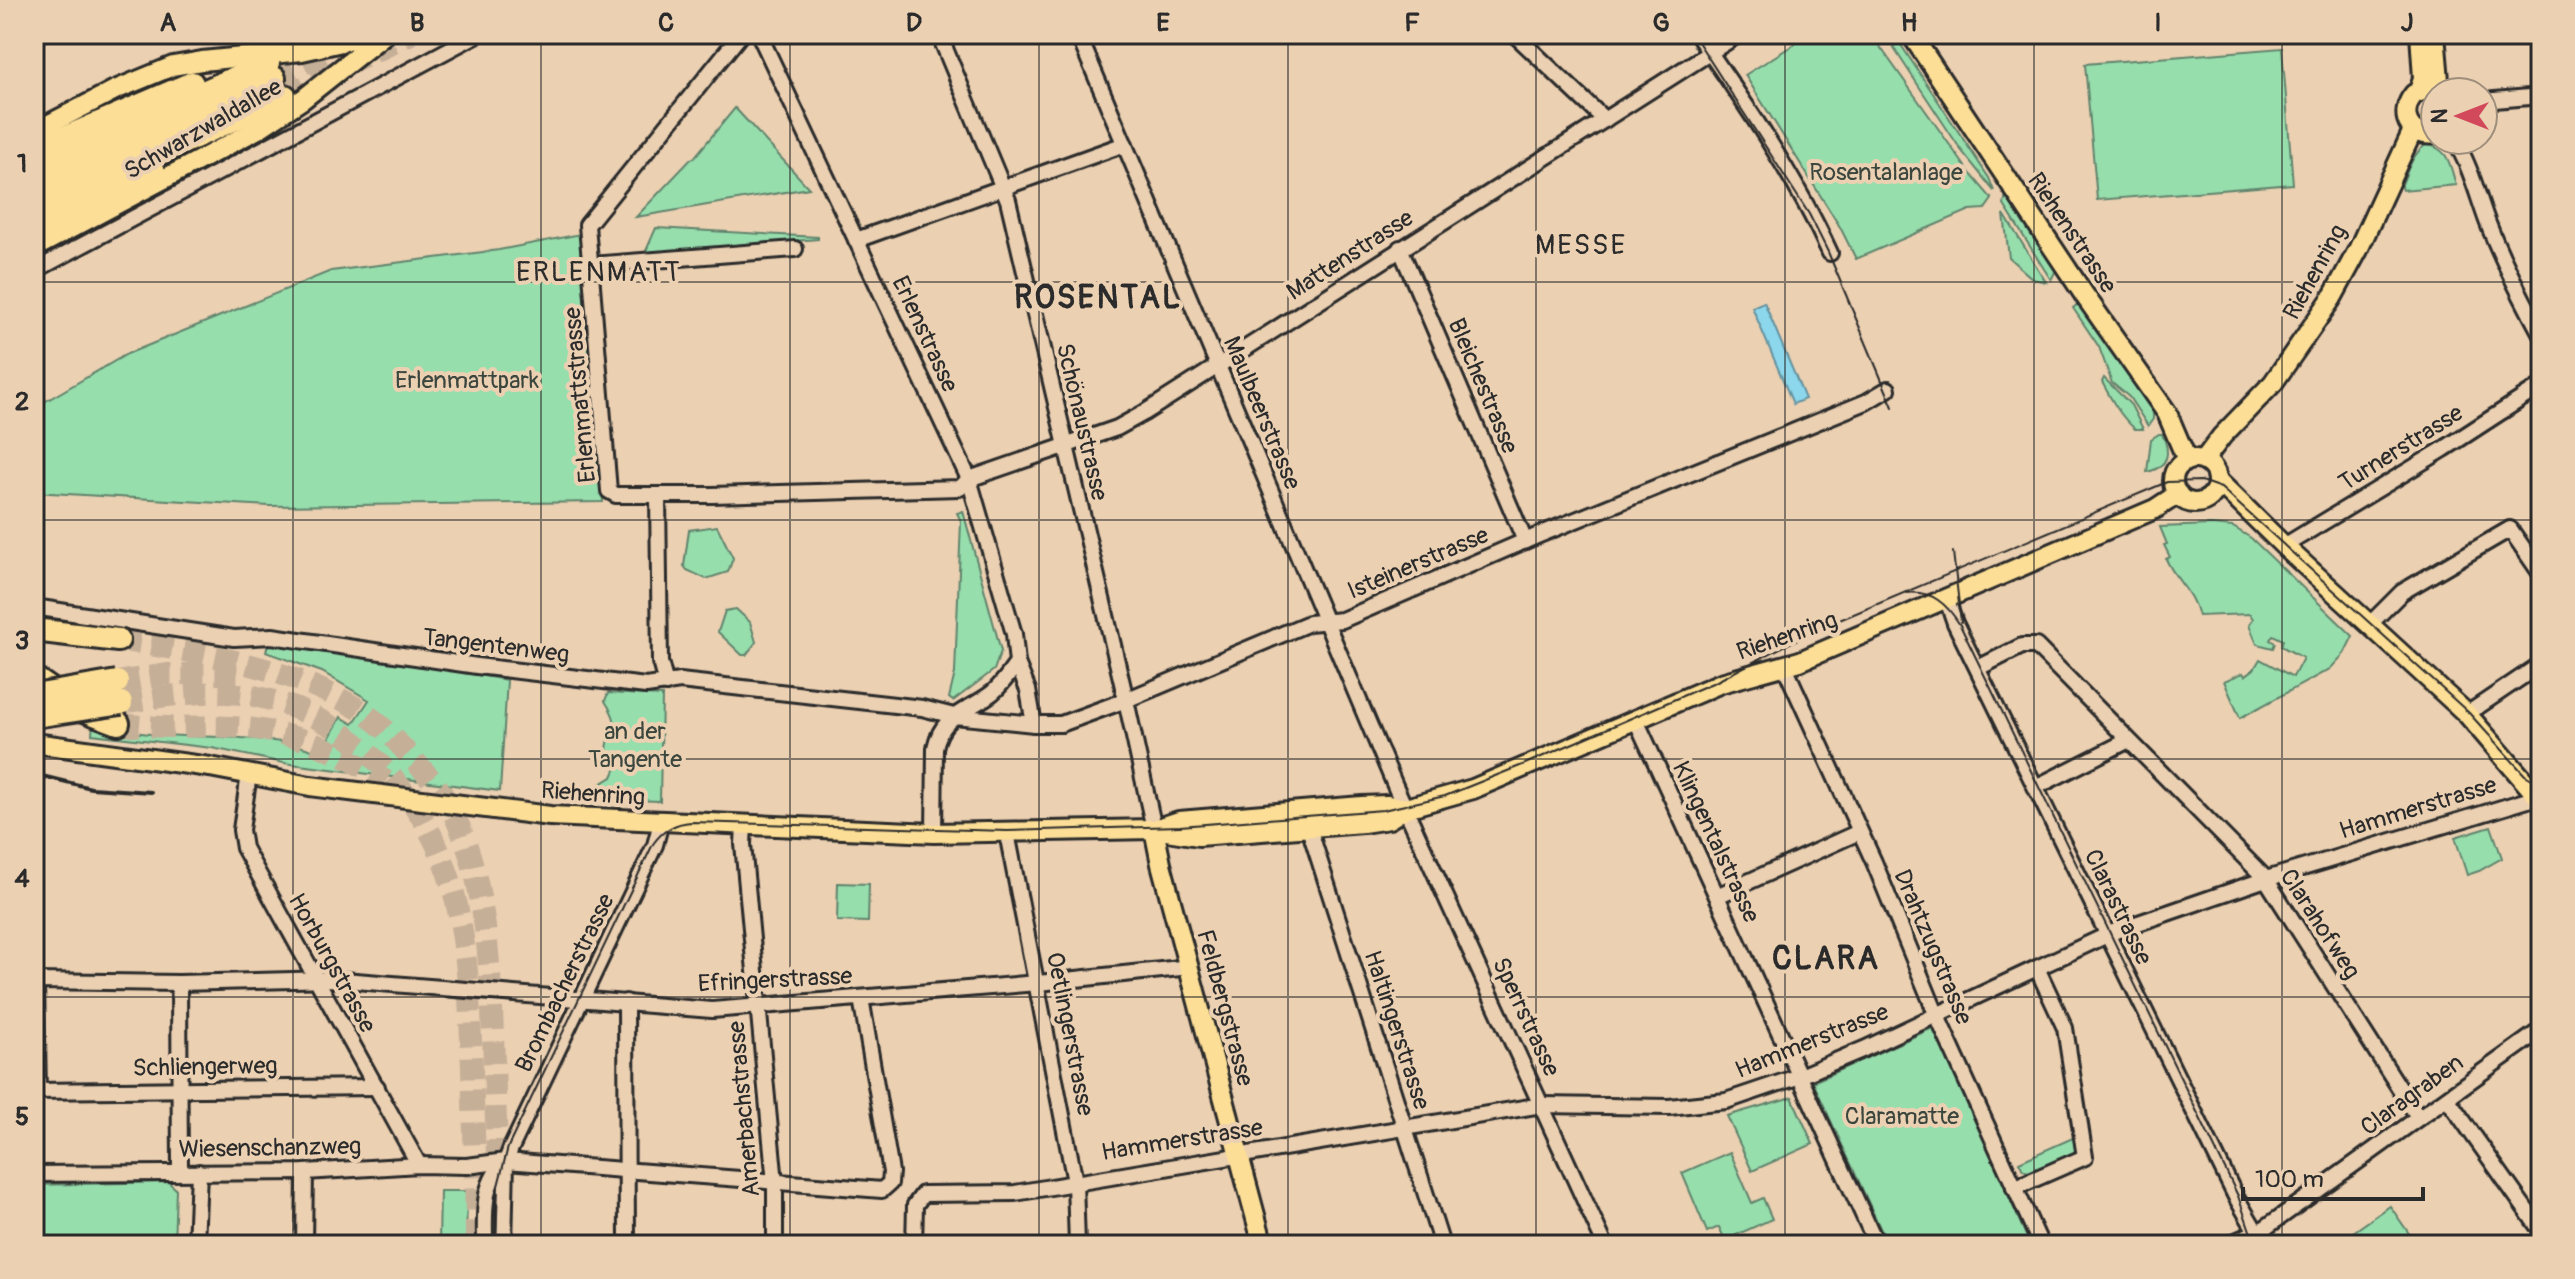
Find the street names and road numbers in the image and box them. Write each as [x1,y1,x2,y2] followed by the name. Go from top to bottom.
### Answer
[119,72,287,186] street label: Schwarzwaldallee
[2021,167,2123,299] street label: Riehenstrasse
[1281,203,1419,307] street label: Mattenstrasse
[2277,219,2353,325] street label: Riehenring
[886,271,965,397] street label: Erlenstrasse
[558,306,602,484] street label: Erlenmattstrasse
[1441,314,1525,458] street label: Bleichestrasse
[1217,332,1307,494] street label: Maulbeerstrasse
[1050,341,1114,504] street label: Schönaustrasse
[2334,398,2468,498] street label: Turnerstrasse
[1343,520,1493,606] street label: Isteinerstrasse
[1733,605,1841,667] street label: Riehenring
[421,623,571,669] street label: Tangentenweg
[1666,757,1766,927] street label: Klingentalstrasse
[2336,770,2500,846] street label: Hammerstrasse
[540,776,646,812] street label: Riehenring
[2078,845,2158,970] street label: Clarastrasse
[2274,864,2366,984] street label: Clarahofweg
[1887,865,1979,1029] street label: Drahtzugstrasse
[282,888,382,1038] street label: Horburgstrasse
[509,889,621,1077] street label: Brombacherstrasse
[1190,927,1260,1090] street label: Feldbergstrasse
[1358,947,1436,1113] street label: Haltingerstrasse
[1040,950,1100,1118] street label: Oetlingerstrasse
[1486,953,1566,1081] street label: Sperrstrasse
[697,961,853,999] street label: Efringerstrasse
[1731,997,1893,1085] street label: Hammerstrasse
[722,1020,766,1198] street label: Amerbachstrasse
[2355,1048,2469,1142] street label: Claragraben
[132,1051,278,1083] street label: Schliengerweg
[1099,1113,1265,1167] street label: Hammerstrasse
[178,1132,362,1164] street label: Wiesenschanzweg

